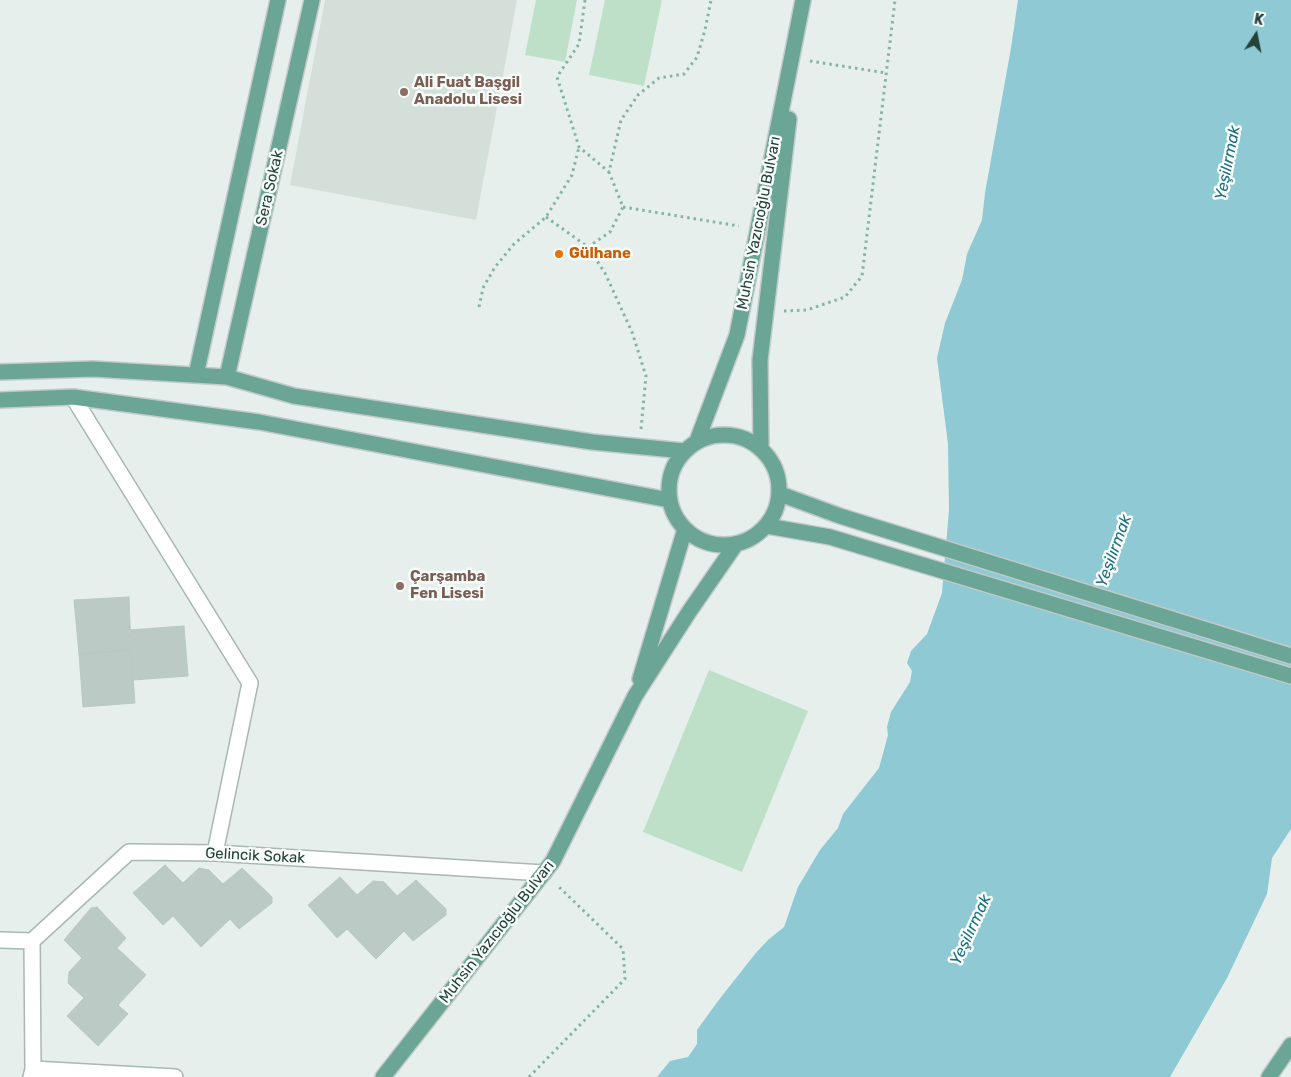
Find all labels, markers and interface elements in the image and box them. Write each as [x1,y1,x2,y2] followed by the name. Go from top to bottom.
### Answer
[1231,10,1281,60] north arrow
[1253,11,1265,29] text: K
[414,74,522,109] place label: Ali Fuat Başgil Anadolu Lisesi
[398,86,410,98] marker: Ali Fuat Başgil Anadolu Lisesi
[1211,124,1245,202] water label: Yeşilırmak
[733,135,785,311] street label: Muhsin Yazıcıoğlu Bulvarı
[253,149,287,227] street label: Sera Sokak
[569,245,631,263] place label: Gülhane
[553,248,565,260] marker: Gülhane
[1092,512,1136,590] water label: Yeşilırmak
[410,568,485,603] place label: Çarşamba Fen Lisesi
[394,580,406,592] marker: Çarşamba Fen Lisesi
[205,844,305,868] street label: Gelincik Sokak
[436,857,558,1007] street label: Muhsin Yazıcıoğlu Bulvarı
[946,892,996,968] water label: Yeşilırmak

